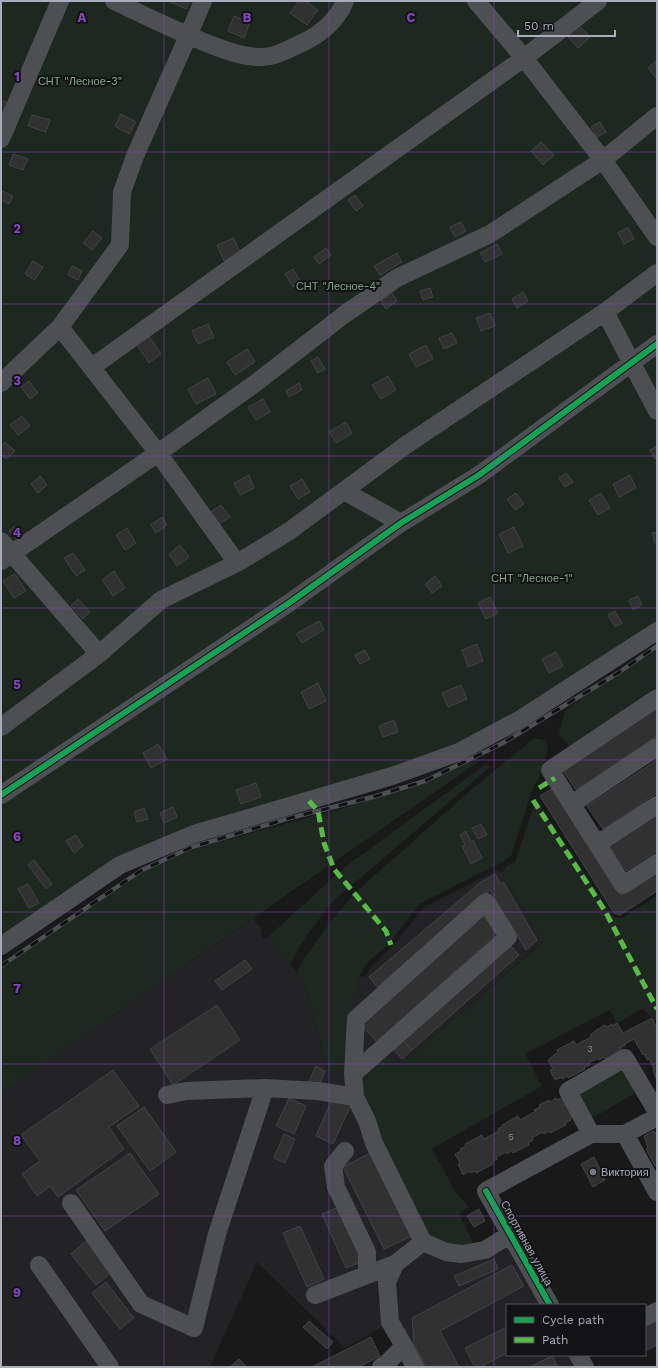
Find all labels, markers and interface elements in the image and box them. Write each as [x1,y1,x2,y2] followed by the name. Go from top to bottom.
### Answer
[78,10,87,25] text: A
[243,10,252,25] text: B
[407,10,416,25] text: C
[518,12,615,38] scale bar
[524,19,554,33] text: 50 m
[14,69,20,84] text: 1
[38,75,122,88] park label: СНТ "Лесное-3"
[13,221,21,236] text: 2
[296,280,380,293] park label: СНТ "Лесное-4"
[13,373,21,388] text: 3
[13,525,22,540] text: 4
[491,572,573,585] park label: СНТ "Лесное-1"
[13,677,21,692] text: 5
[13,829,21,844] text: 6
[13,981,21,996] text: 7
[587,1044,593,1054] house number: 3
[508,1132,514,1142] house number: 5
[13,1133,21,1148] text: 8
[601,1166,649,1179] place label: Виктория
[588,1167,598,1177] marker: Виктория
[498,1199,556,1289] street label: Спортивная улица
[13,1285,21,1300] text: 9
[506,1304,646,1356] legend
[542,1313,604,1327] text: Cycle path
[542,1333,568,1347] text: Path

